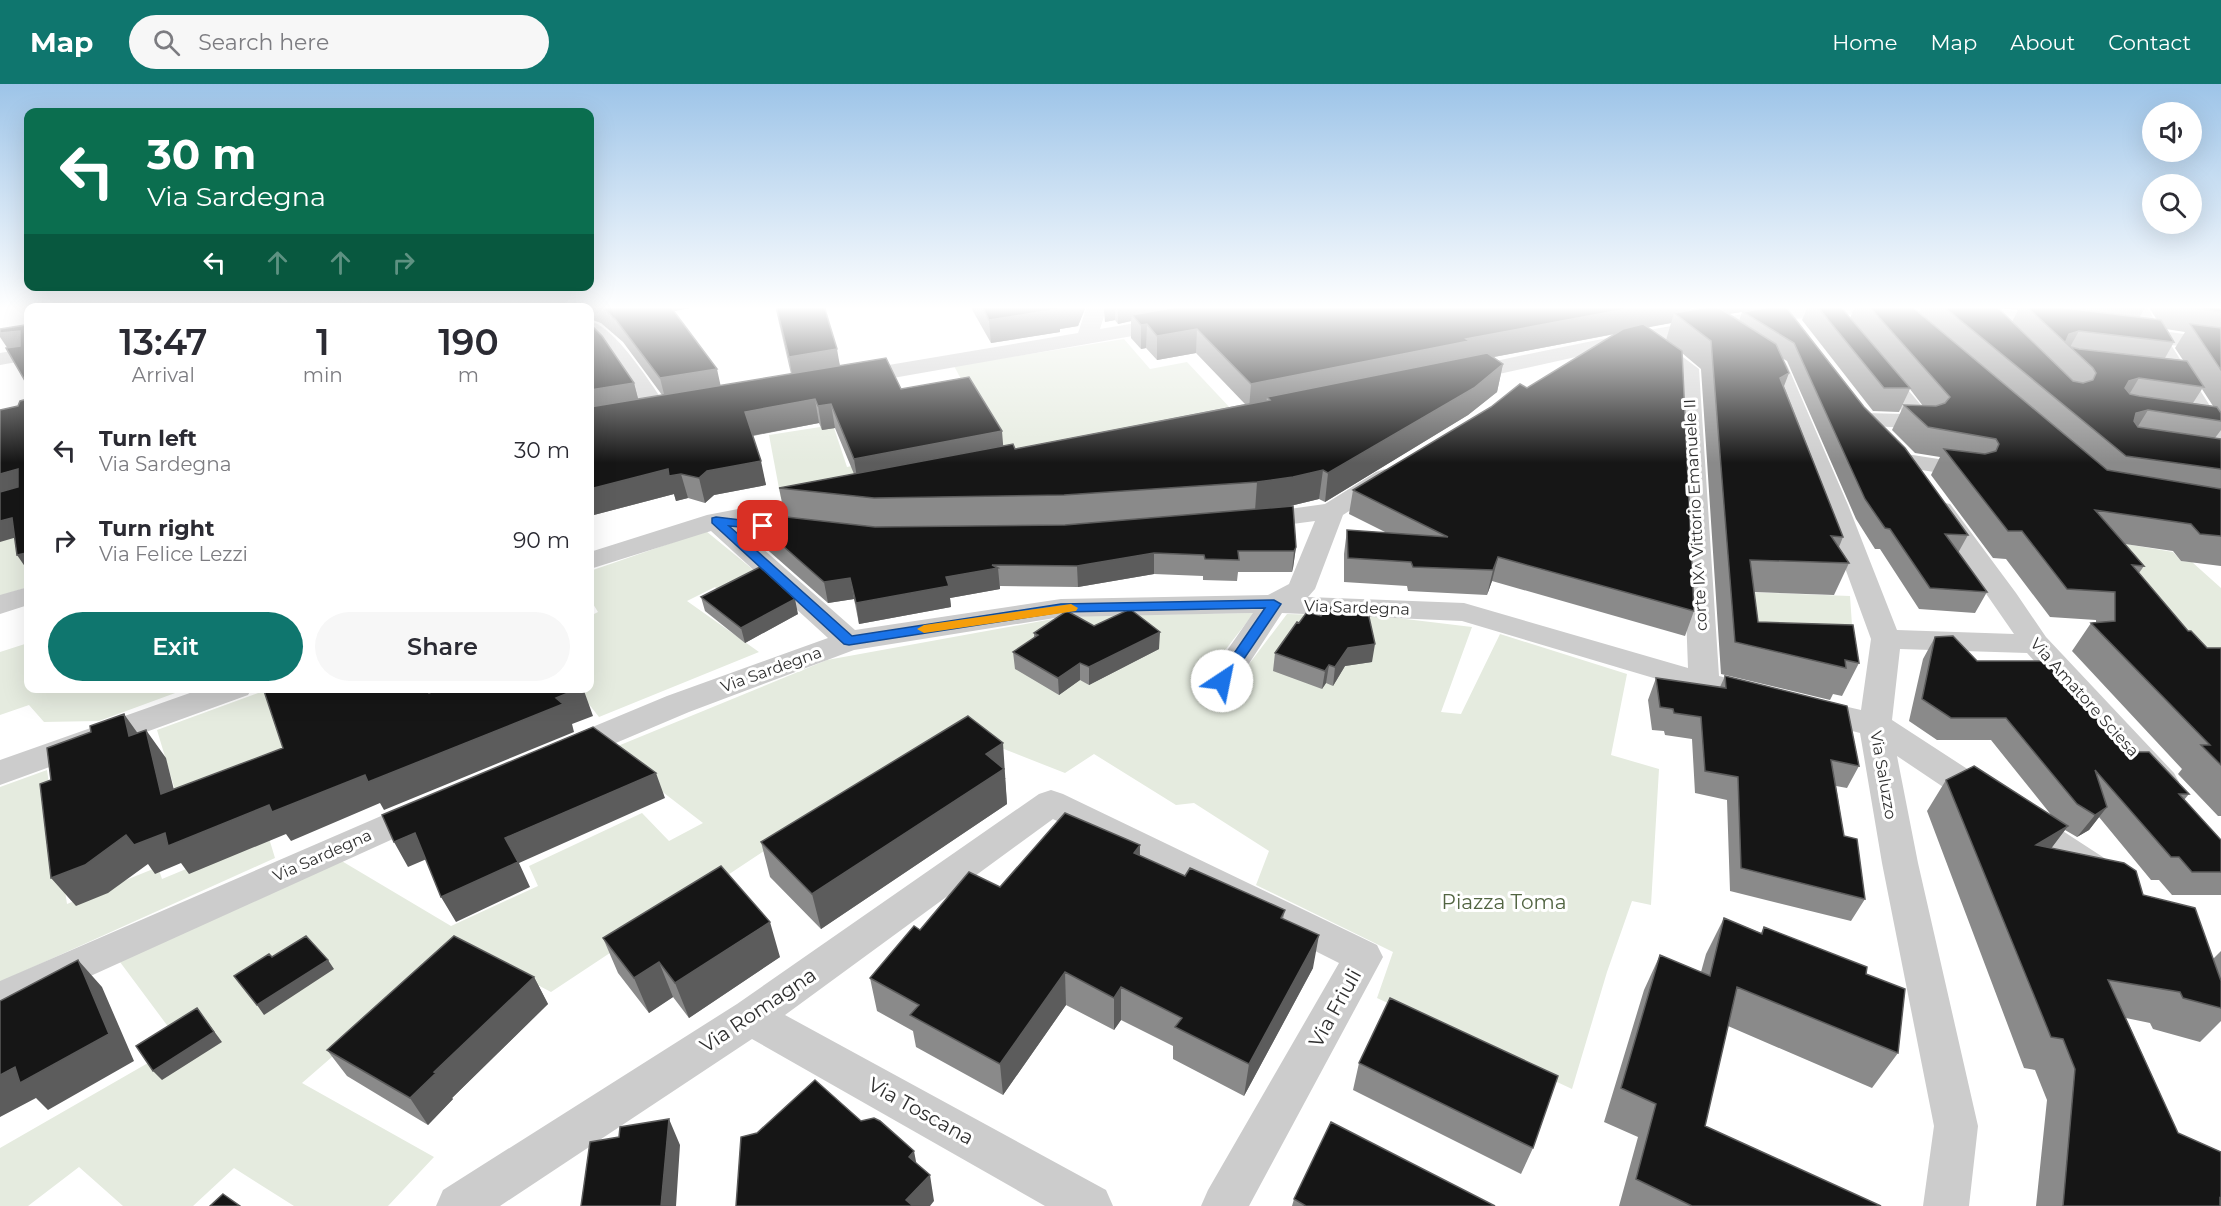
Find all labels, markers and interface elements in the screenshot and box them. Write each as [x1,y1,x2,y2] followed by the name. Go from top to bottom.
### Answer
[129,15,549,69] search box
[30,25,93,59] text: Map
[150,26,183,59] icon: search
[198,29,329,56] text: Search here
[1832,30,1897,55] text: Home
[1930,30,1977,55] text: Map
[2010,30,2075,55] text: About
[2108,30,2191,55] text: Contact
[2142,102,2202,234] map controls
[2142,102,2202,162] button: sound
[147,128,256,180] text: 30 m
[48,132,126,210] icon: left
[2142,174,2202,234] button: search
[147,180,326,213] text: Via Sardegna
[198,246,231,279] icon: left
[261,246,294,279] icon: ahead
[324,246,357,279] icon: ahead
[387,246,420,279] icon: right
[119,320,207,364] text: 13:47
[316,320,330,364] text: 1
[438,320,499,364] text: 190
[132,363,195,387] text: Arrival
[303,363,343,387] text: min
[458,363,479,387] text: m
[1680,398,1711,632] street label: corte IX^ Vittorio Emanuele II
[99,425,197,452] text: Turn left
[48,434,81,467] icon: left
[514,437,570,464] text: 30 m
[99,452,232,476] text: Via Sardegna
[737,500,788,551] pin
[746,509,779,542] icon: arrive
[99,515,214,542] text: Turn right
[48,524,81,557] icon: right
[513,527,570,554] text: 90 m
[99,542,248,566] text: Via Felice Lezzi
[1304,596,1410,619] street label: Via Sardegna
[48,612,303,681] button: Exit
[315,612,570,681] button: Share
[2026,634,2143,761] street label: Via Amatore Sciesa
[718,642,824,697] street label: Via Sardegna
[1190,649,1254,713] position arrow
[1866,729,1901,821] street label: Via Saluzzo
[270,825,375,886] street label: Via Sardegna
[1442,890,1566,914] park label: Piazza Toma
[695,962,821,1058] street label: Via Romagna
[1304,965,1366,1051] street label: Via Friuli
[864,1072,978,1150] street label: Via Toscana

